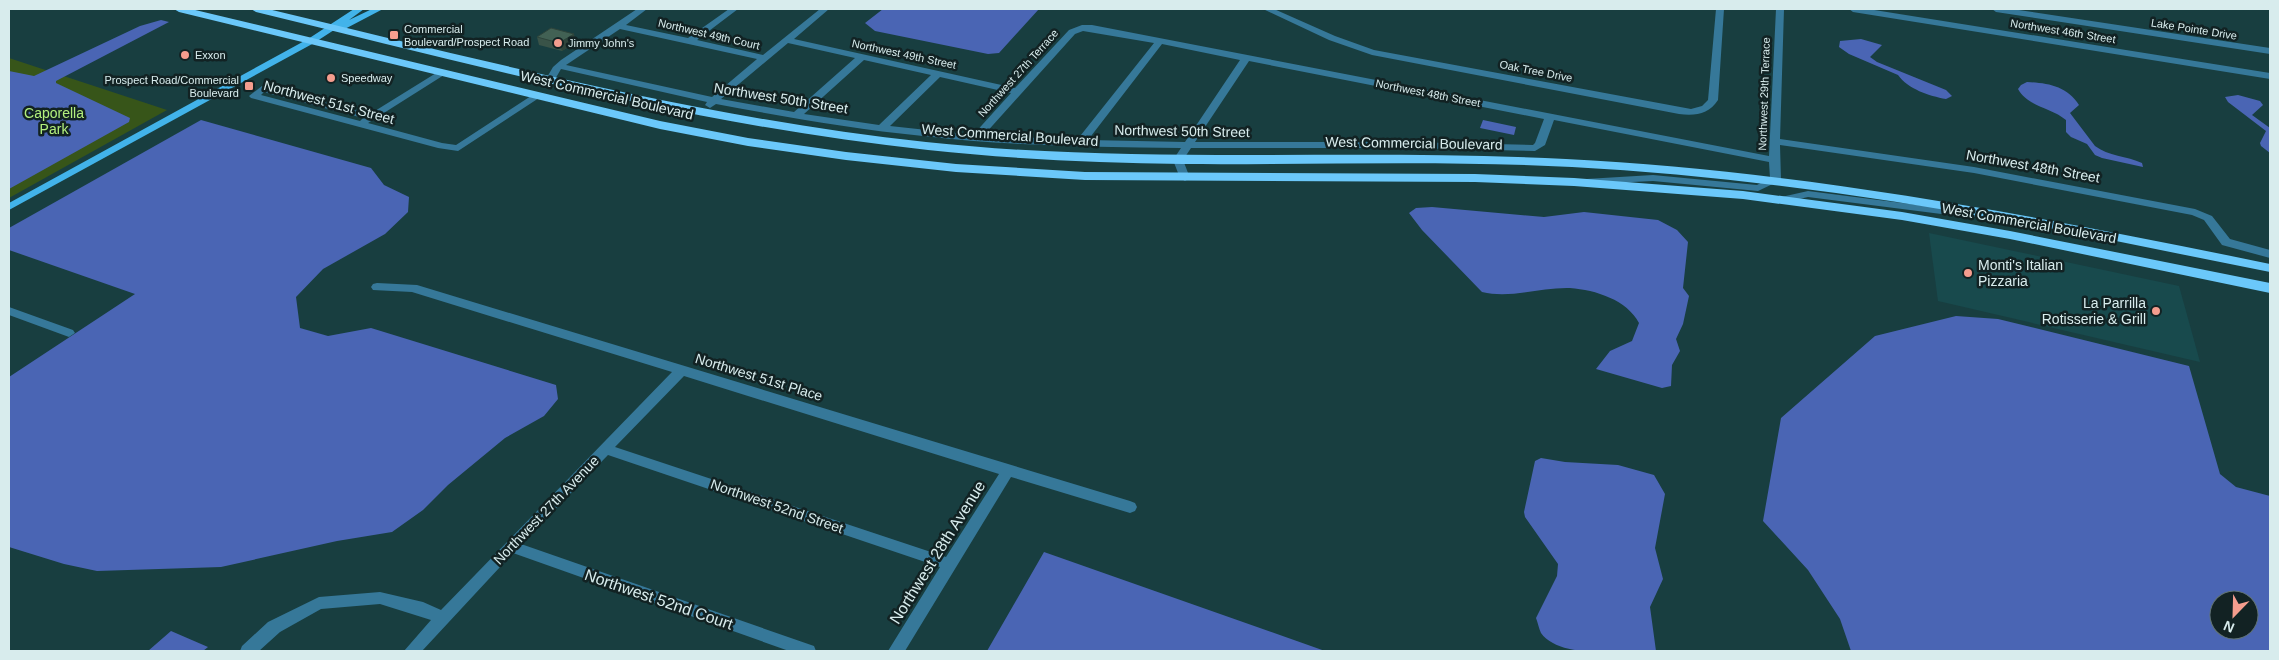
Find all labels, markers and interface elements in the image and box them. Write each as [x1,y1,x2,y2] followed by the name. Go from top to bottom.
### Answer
[657,16,761,52] street label: Northwest 49th Court
[2150,16,2238,42] street label: Lake Pointe Drive
[2010,17,2116,45] street label: Northwest 46th Street
[404,23,529,48] place label: Commercial Boulevard/Prospect Road
[976,27,1060,119] street label: Northwest 27th Terrace
[388,29,400,41] marker: Commercial Boulevard/Prospect Road
[552,37,564,49] marker: Jimmy John's
[568,37,635,49] place label: Jimmy John's
[851,37,957,71] street label: Northwest 49th Street
[1756,37,1772,151] street label: Northwest 29th Terrace
[179,49,191,61] marker: Exxon
[195,49,226,61] place label: Exxon
[1499,58,1573,84] street label: Oak Tree Drive
[519,67,695,123] street label: West Commercial Boulevard
[325,72,337,84] marker: Speedway
[341,72,393,84] place label: Speedway
[105,74,239,99] place label: Prospect Road/Commercial Boulevard
[262,77,396,127] street label: Northwest 51st Street
[1375,77,1481,109] street label: Northwest 48th Street
[243,80,255,92] marker: Prospect Road/Commercial Boulevard
[713,80,849,117] street label: Northwest 50th Street
[24,105,84,137] park label: Caporella Park
[921,121,1099,149] street label: West Commercial Boulevard
[1114,122,1250,140] street label: Northwest 50th Street
[1325,133,1503,153] street label: West Commercial Boulevard
[1965,146,2101,186] street label: Northwest 48th Street
[1940,200,2118,246] street label: West Commercial Boulevard
[1978,257,2063,289] place label: Monti's Italian Pizzaria
[1962,267,1974,279] marker: Monti's Italian Pizzaria
[2042,295,2146,327] place label: La Parrilla Rotisserie & Grill
[2150,305,2162,317] marker: La Parrilla Rotisserie & Grill
[693,350,825,404] street label: Northwest 51st Place
[490,452,602,568] street label: Northwest 27th Avenue
[709,476,846,536] street label: Northwest 52nd Street
[886,478,988,627] street label: Northwest 28th Avenue
[582,566,736,633] street label: Northwest 52nd Court
[2209,590,2259,640] north arrow
[2221,618,2237,636] text: N

